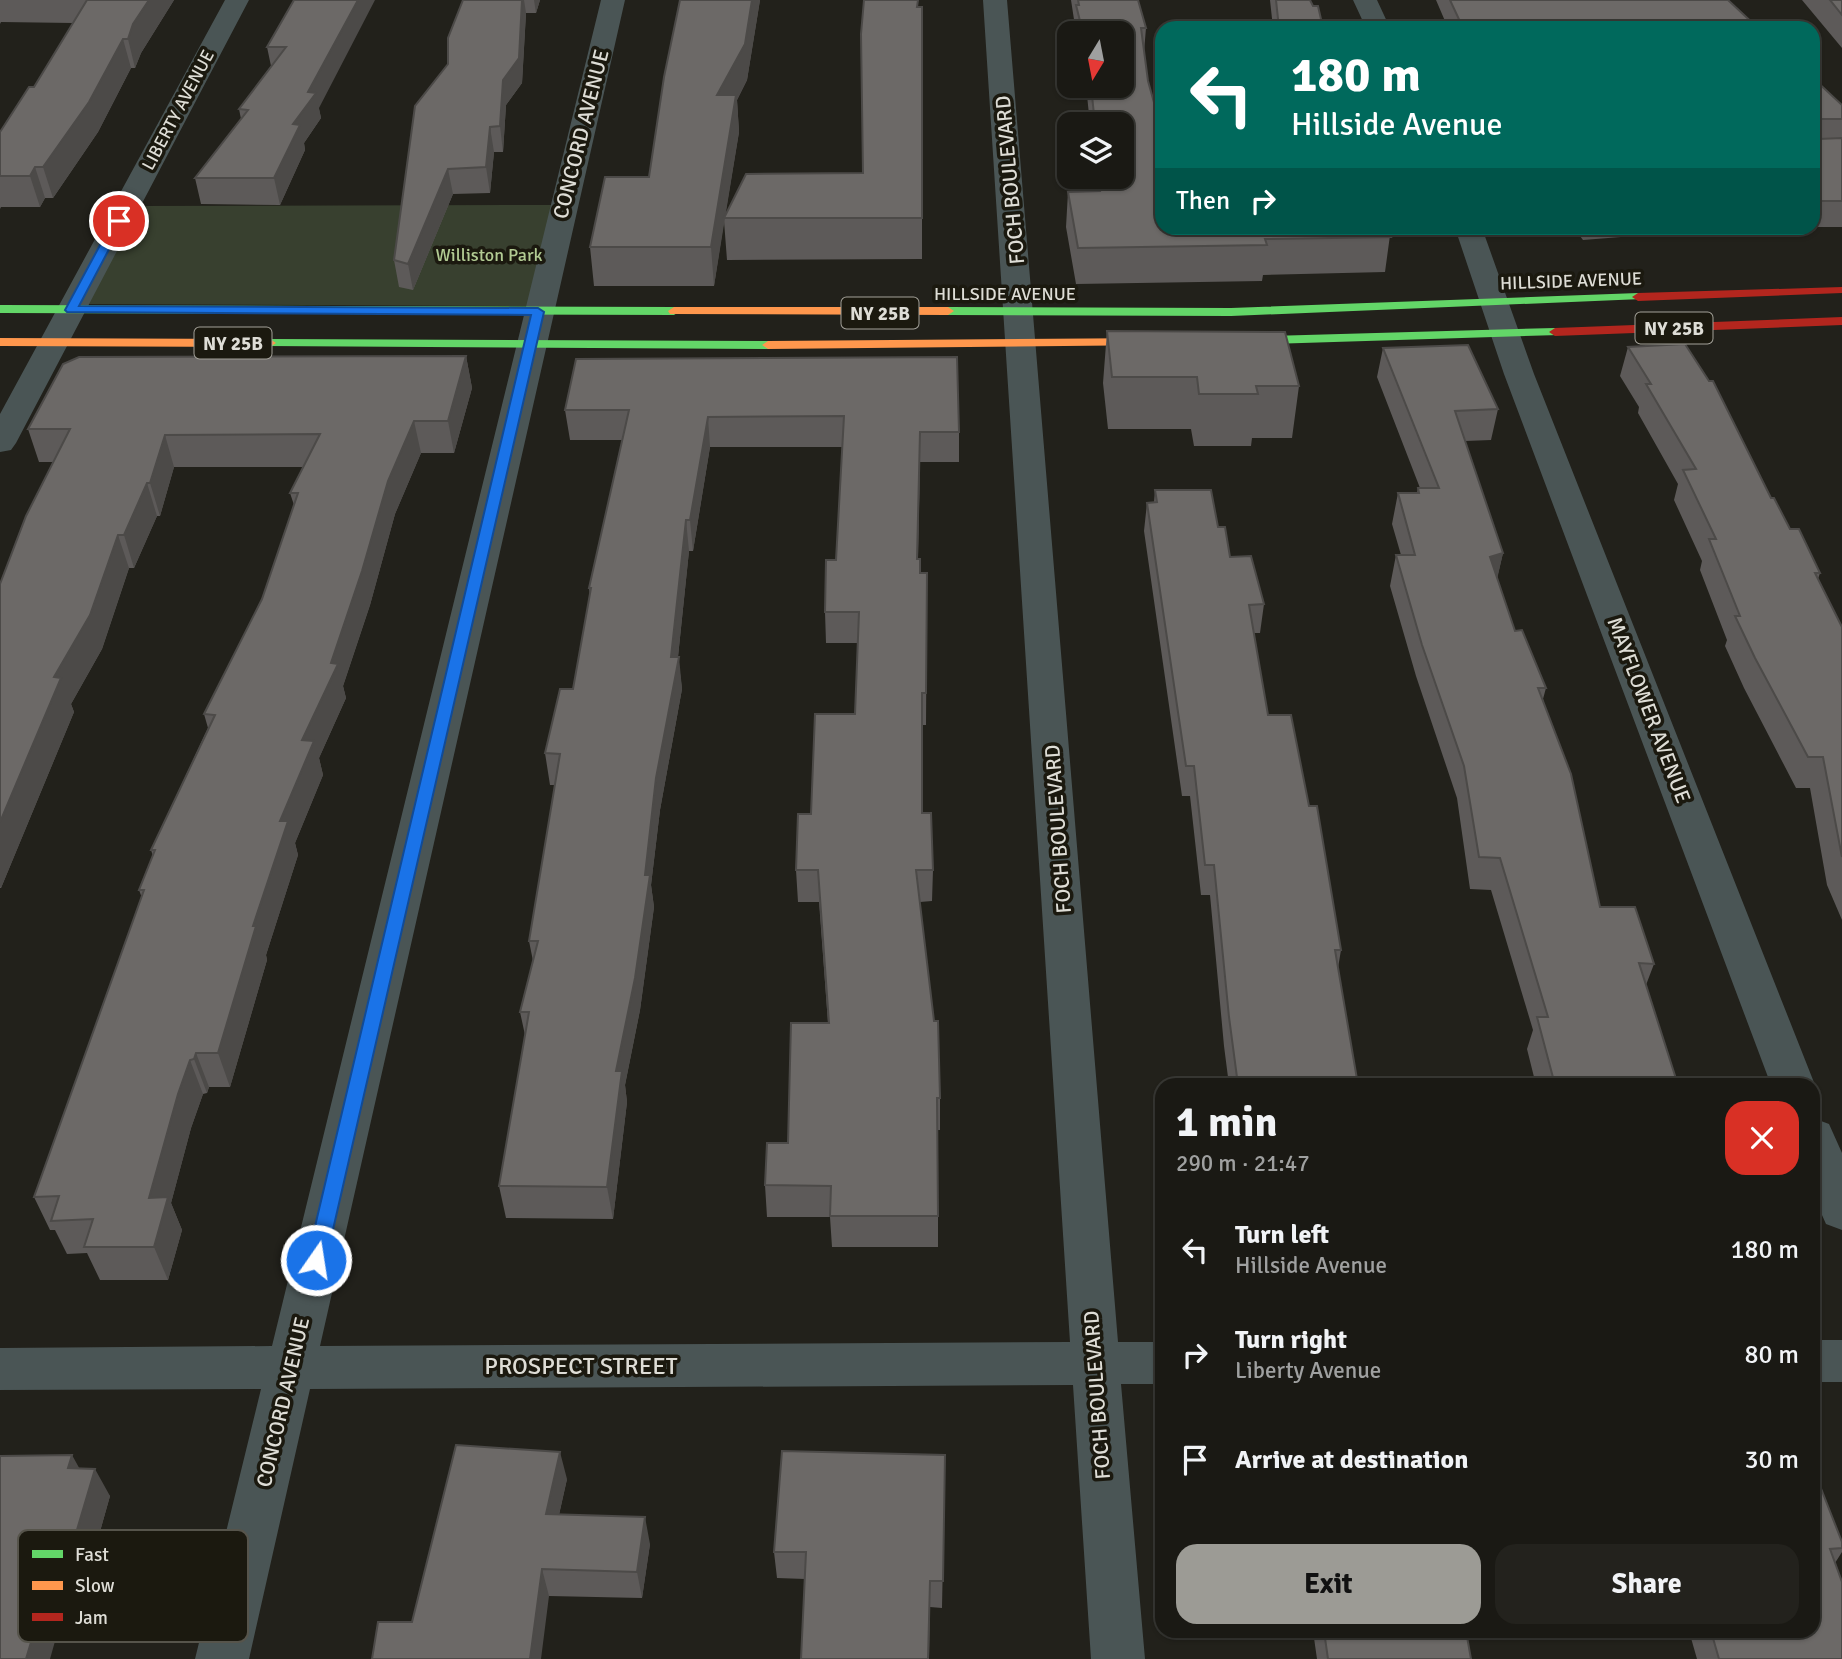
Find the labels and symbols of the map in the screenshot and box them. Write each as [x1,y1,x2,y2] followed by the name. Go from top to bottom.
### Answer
[1057,21,1134,98] north arrow
[137,46,219,174] street label: LIBERTY AVENUE
[547,47,615,221] street label: CONCORD AVENUE
[990,95,1030,265] street label: FOCH BOULEVARD
[89,191,149,251] pin
[435,244,543,266] park label: Williston Park
[1500,268,1642,294] street label: HILLSIDE AVENUE
[934,283,1076,305] street label: HILLSIDE AVENUE
[842,298,918,328] road number: NY 25B
[1636,312,1712,344] road number: NY 25B
[194,328,272,358] road number: NY 25B
[1602,613,1696,807] street label: MAYFLOWER AVENUE
[1039,744,1077,914] street label: FOCH BOULEVARD
[279,1223,353,1297] position arrow
[1078,1310,1116,1480] street label: FOCH BOULEVARD
[251,1314,315,1490] street label: CONCORD AVENUE
[484,1351,678,1381] street label: PROSPECT STREET
[18,1530,248,1642] legend
[75,1543,109,1567] text: Fast
[75,1574,115,1598] text: Slow
[75,1606,108,1630] text: Jam

